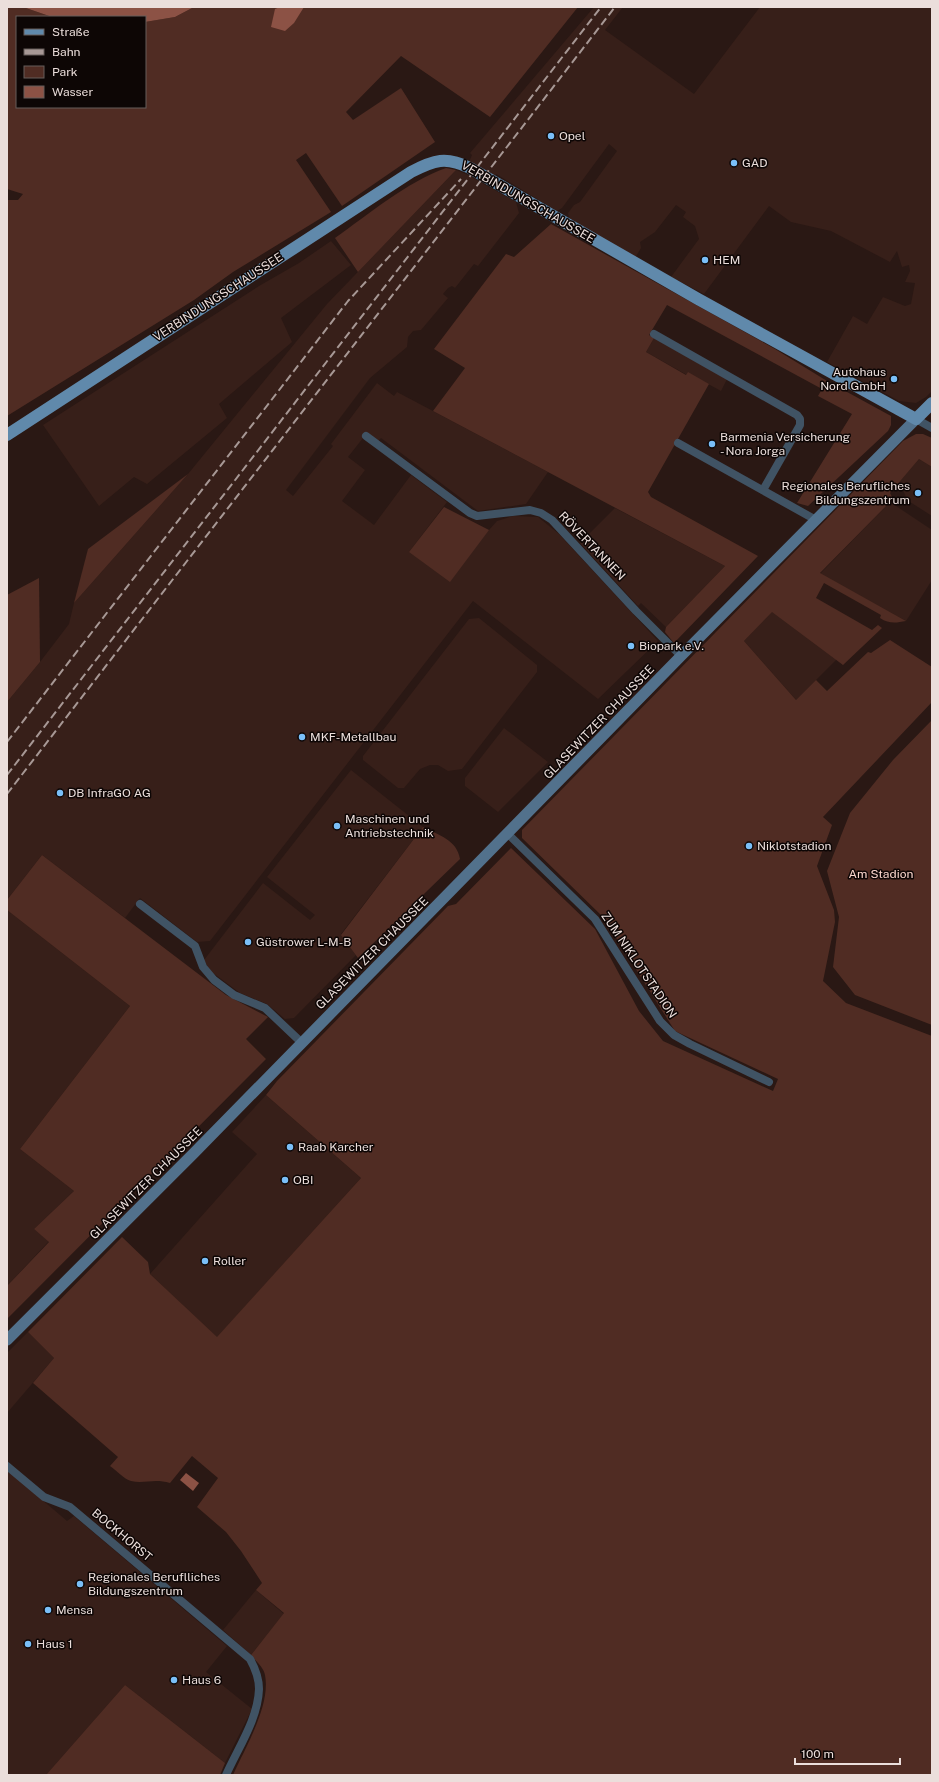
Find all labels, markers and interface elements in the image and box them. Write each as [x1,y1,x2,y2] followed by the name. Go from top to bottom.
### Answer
[16,16,146,108] legend
[52,25,90,39] text: Straße
[52,45,81,59] text: Bahn
[52,65,78,79] text: Park
[52,85,93,99] text: Wasser
[559,129,586,143] place label: Opel
[546,131,556,141] marker: Opel
[742,156,768,170] place label: GAD
[459,158,597,246] street label: VERBINDUNGSCHAUSSEE
[729,158,739,168] marker: GAD
[151,250,285,344] street label: VERBINDUNGSCHAUSSEE
[713,253,740,267] place label: HEM
[700,255,710,265] marker: HEM
[820,365,886,393] place label: Autohaus Nord GmbH
[889,374,899,384] marker: Autohaus Nord GmbH
[720,430,850,458] place label: Barmenia Versicherung - Nora Jorga
[707,439,717,449] marker: Barmenia Versicherung - Nora Jorga
[781,479,910,507] place label: Regionales Berufliches Bildungszentrum
[913,488,923,498] marker: Regionales Berufliches Bildungszentrum
[556,509,628,583] street label: RÖVERTANNEN
[639,639,704,653] place label: Biopark e.V.
[626,641,636,651] marker: Biopark e.V.
[541,662,657,782] street label: GLASEWITZER CHAUSSEE
[310,730,396,744] place label: MKF-Metallbau
[297,732,307,742] marker: MKF-Metallbau
[68,786,151,800] place label: DB InfraGO AG
[55,788,65,798] marker: DB InfraGO AG
[345,812,434,840] place label: Maschinen und Antriebstechnik
[332,821,342,831] marker: Maschinen und Antriebstechnik
[757,839,832,853] place label: Niklotstadion
[744,841,754,851] marker: Niklotstadion
[849,867,913,881] park label: Am Stadion
[313,894,431,1012] street label: GLASEWITZER CHAUSSEE
[598,909,680,1021] street label: ZUM NIKLOTSTADION
[256,935,351,949] place label: Güstrower L-M-B
[243,937,253,947] marker: Güstrower L-M-B
[87,1124,205,1242] street label: GLASEWITZER CHAUSSEE
[298,1140,374,1154] place label: Raab Karcher
[285,1142,295,1152] marker: Raab Karcher
[293,1173,313,1187] place label: OBI
[280,1175,290,1185] marker: OBI
[213,1254,246,1268] place label: Roller
[200,1256,210,1266] marker: Roller
[89,1506,155,1564] street label: BOCKHORST
[88,1570,220,1598] place label: Regionales Beruflliches Bildungszentrum
[75,1579,85,1589] marker: Regionales Beruflliches Bildungszentrum
[56,1603,93,1617] place label: Mensa
[43,1605,53,1615] marker: Mensa
[36,1637,73,1651] place label: Haus 1
[23,1639,33,1649] marker: Haus 1
[182,1673,221,1687] place label: Haus 6
[169,1675,179,1685] marker: Haus 6
[795,1740,900,1766] scale bar
[801,1747,834,1761] text: 100 m

